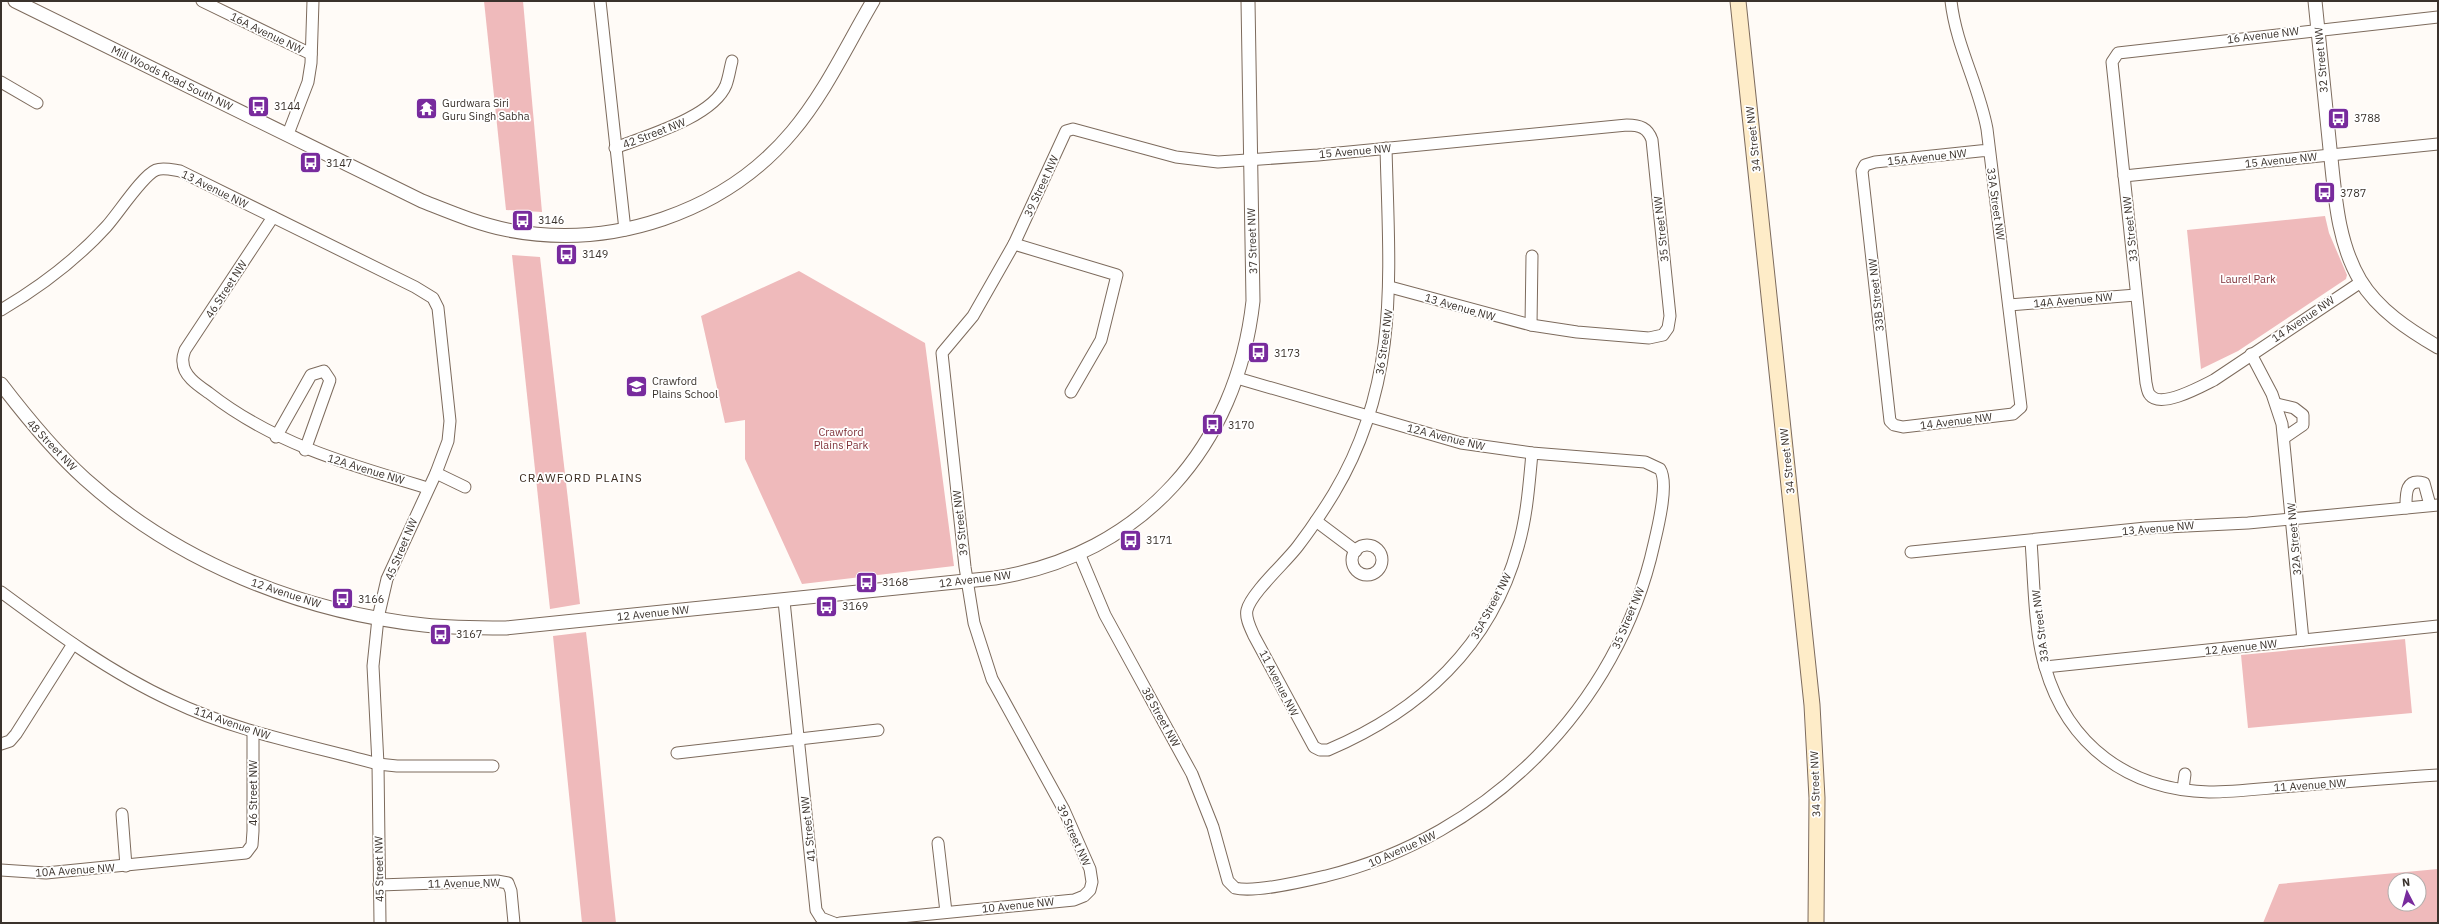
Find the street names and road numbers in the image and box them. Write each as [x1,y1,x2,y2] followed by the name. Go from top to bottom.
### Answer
[228,9,306,57] street label: 16A Avenue NW
[2226,24,2300,46] street label: 16 Avenue NW
[2311,26,2331,94] street label: 32 Street NW
[109,42,235,114] street label: Mill Woods Road South NW
[1743,105,1763,173] street label: 34 Street NW
[621,115,688,151] street label: 42 Street NW
[1318,141,1392,161] street label: 15 Avenue NW
[1887,146,1968,168] street label: 15A Avenue NW
[2244,149,2318,171] street label: 15 Avenue NW
[1021,153,1061,219] street label: 39 Street NW
[179,167,251,211] street label: 13 Avenue NW
[1984,167,2008,241] street label: 33A Street NW
[1651,195,1671,263] street label: 35 Street NW
[2120,195,2140,263] street label: 33 Street NW
[1244,208,1260,274] street label: 37 Street NW
[202,257,250,321] street label: 46 Street NW
[1865,258,1887,332] street label: 33B Street NW
[1423,290,1497,324] street label: 13 Avenue NW
[2033,290,2114,310] street label: 14A Avenue NW
[2269,293,2337,345] street label: 14 Avenue NW
[1372,308,1396,376] street label: 36 Street NW
[1919,410,1993,432] street label: 14 Avenue NW
[24,416,80,474] street label: 48 Street NW
[1406,421,1487,453] street label: 12A Avenue NW
[1777,427,1797,495] street label: 34 Street NW
[326,451,406,487] street label: 12A Avenue NW
[950,489,970,557] street label: 39 Street NW
[2284,502,2304,576] street label: 32A Street NW
[382,516,420,582] street label: 45 Street NW
[2121,518,2195,538] street label: 13 Avenue NW
[938,568,1012,590] street label: 12 Avenue NW
[1468,570,1514,642] street label: 35A Street NW
[249,575,323,611] street label: 12 Avenue NW
[1609,585,1647,651] street label: 35 Street NW
[2029,589,2051,663] street label: 33A Street NW
[616,602,690,624] street label: 12 Avenue NW
[2204,636,2278,658] street label: 12 Avenue NW
[1256,647,1302,719] street label: 11 Avenue NW
[1139,685,1183,749] street label: 38 Street NW
[192,703,272,743] street label: 11A Avenue NW
[1807,751,1823,817] street label: 34 Street NW
[246,760,260,826] street label: 46 Street NW
[2273,775,2347,795] street label: 11 Avenue NW
[798,795,818,863] street label: 41 Street NW
[1054,802,1094,868] street label: 39 Street NW
[1366,828,1438,870] street label: 10 Avenue NW
[371,836,387,902] street label: 45 Street NW
[35,860,115,880] street label: 10A Avenue NW
[428,875,501,891] street label: 11 Avenue NW
[981,894,1055,916] street label: 10 Avenue NW

